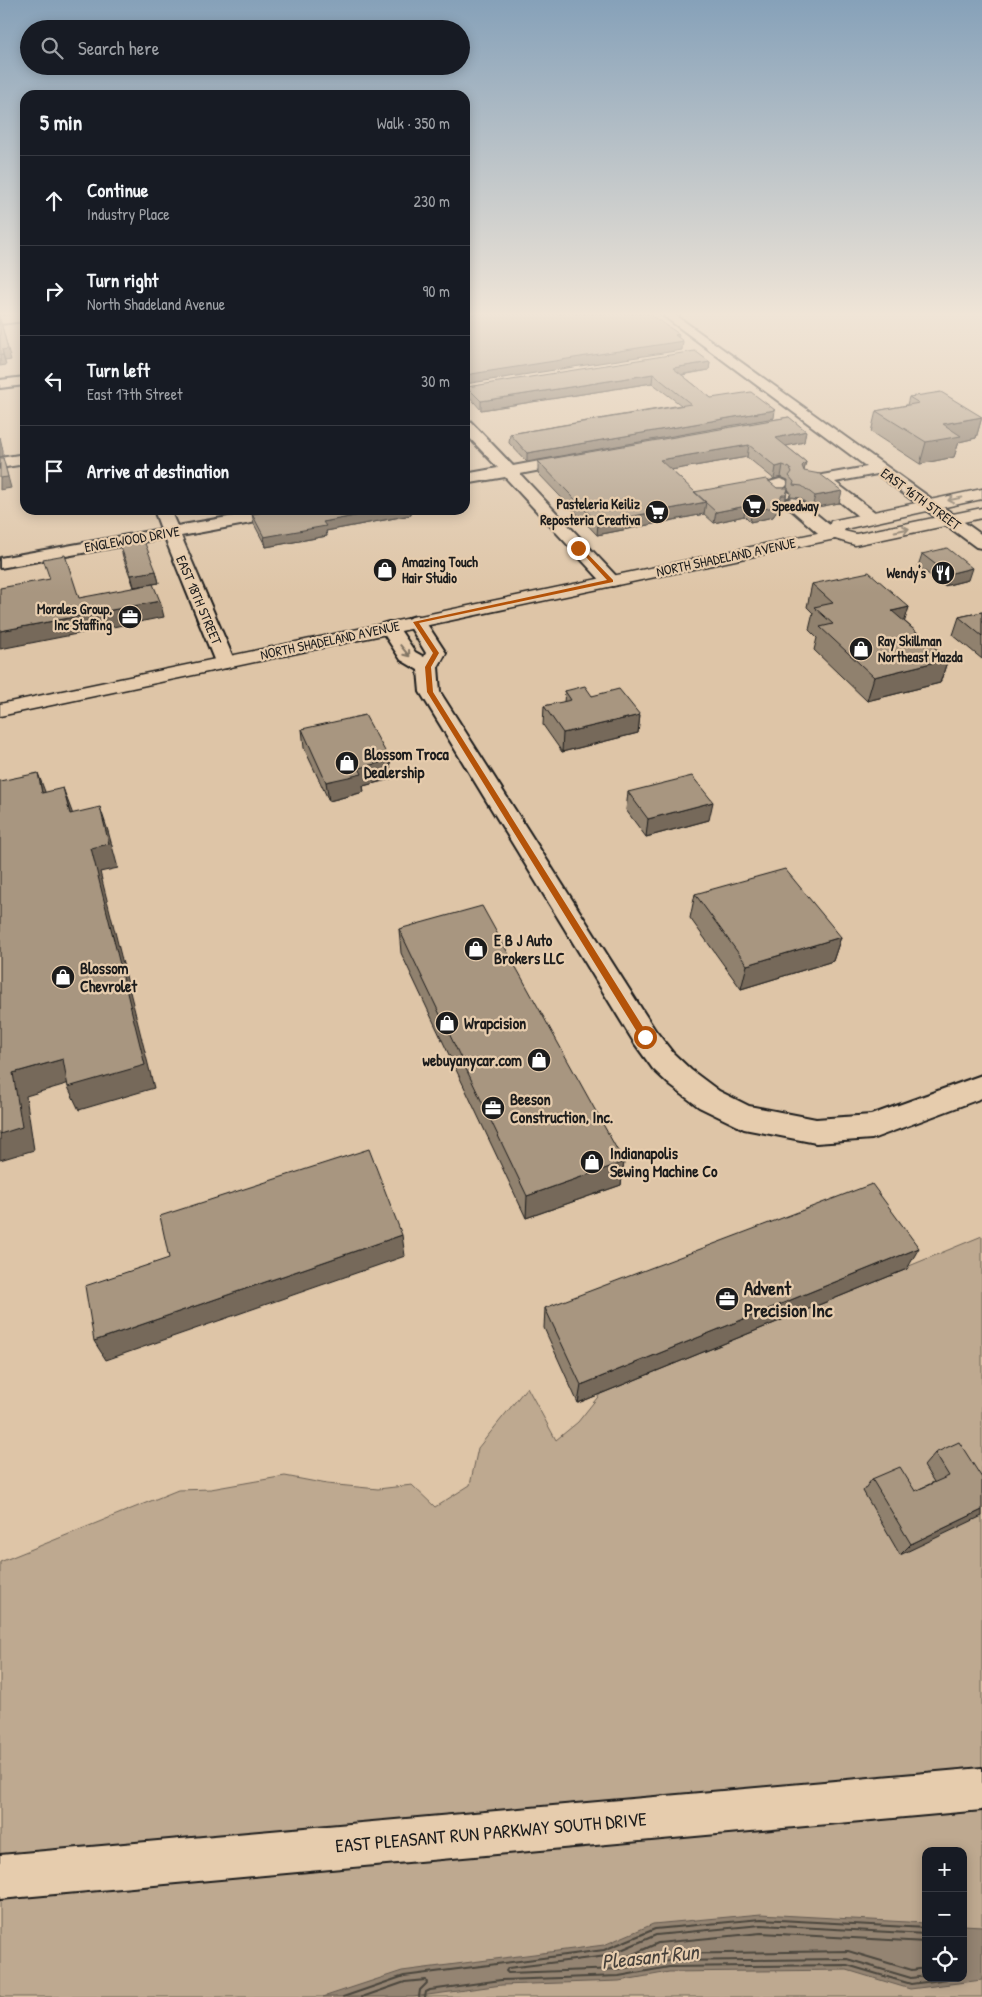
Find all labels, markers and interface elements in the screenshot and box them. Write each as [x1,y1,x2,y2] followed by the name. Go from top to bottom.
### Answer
[20,20,470,75] search box
[38,34,66,62] icon: search
[78,35,159,61] text: Search here
[40,108,82,137] text: 5 min
[377,112,450,134] text: Walk · 350 m
[87,177,148,203] text: Continue
[40,187,68,215] icon: ahead
[414,190,450,212] text: 230 m
[87,203,170,225] text: Industry Place
[87,267,158,293] text: Turn right
[40,277,68,305] icon: right
[422,280,450,302] text: 90 m
[87,293,225,315] text: North Shadeland Avenue
[87,357,150,383] text: Turn left
[40,367,68,395] icon: left
[421,370,450,392] text: 30 m
[87,383,183,405] text: East 17th Street
[40,457,68,485] icon: arrive
[87,458,229,484] text: Arrive at destination
[877,463,965,534] street label: EAST 16TH STREET
[741,493,767,519] supermarket icon: Speedway
[540,494,640,531] place label: Pasteleria Keiliz Reposteria Creativa
[948,495,964,504] one-way arrow
[772,496,819,517] place label: Speedway
[644,499,670,525] supermarket icon: Pasteleria Keiliz Reposteria Creativa
[83,521,181,556] street label: ENGLEWOOD DRIVE
[894,525,910,534] one-way arrow
[654,532,797,581] street label: NORTH SHADELAND AVENUE
[567,537,590,560] route end
[172,552,227,648] street label: EAST 18TH STREET
[402,552,478,587] place label: Amazing Touch Hair Studio
[372,557,398,583] shop icon: Amazing Touch Hair Studio
[930,560,956,586] restaurant icon: Wendy's
[886,563,927,584] place label: Wendy's
[37,599,112,636] place label: Morales Group, Inc Staffing
[117,604,143,630] office icon: Morales Group, Inc Staffing
[258,615,401,664] street label: NORTH SHADELAND AVENUE
[878,631,963,666] place label: Ray Skillman Northeast Mazda
[848,636,874,662] shop icon: Ray Skillman Northeast Mazda
[400,645,411,658] one-way arrow
[364,743,449,784] place label: Blossom Troca Dealership
[334,750,360,776] shop icon: Blossom Troca Dealership
[494,929,565,969] place label: E B J Auto Brokers LLC
[463,936,489,962] shop icon: E B J Auto Brokers LLC
[80,957,137,997] place label: Blossom Chevrolet
[50,964,76,990] shop icon: Blossom Chevrolet
[434,1010,460,1036] shop icon: Wrapcision
[464,1012,526,1035] place label: Wrapcision
[634,1026,657,1049] route start
[526,1047,552,1073] shop icon: webuyanycar.com
[423,1049,522,1072] place label: webuyanycar.com
[510,1088,613,1128] place label: Beeson Construction, Inc.
[480,1095,506,1121] office icon: Beeson Construction, Inc.
[610,1142,718,1183] place label: Indianapolis Sewing Machine Co
[579,1149,605,1175] shop icon: Indianapolis Sewing Machine Co
[744,1275,833,1323] place label: Advent Precision Inc
[714,1286,740,1312] office icon: Advent Precision Inc
[334,1805,648,1859] street label: EAST PLEASANT RUN PARKWAY SOUTH DRIVE
[922,1847,967,1982] map controls
[922,1847,967,1892] button: +
[922,1892,967,1937] button: −
[600,1937,701,1976] water label: Pleasant Run
[922,1937,967,1982] button: locate

